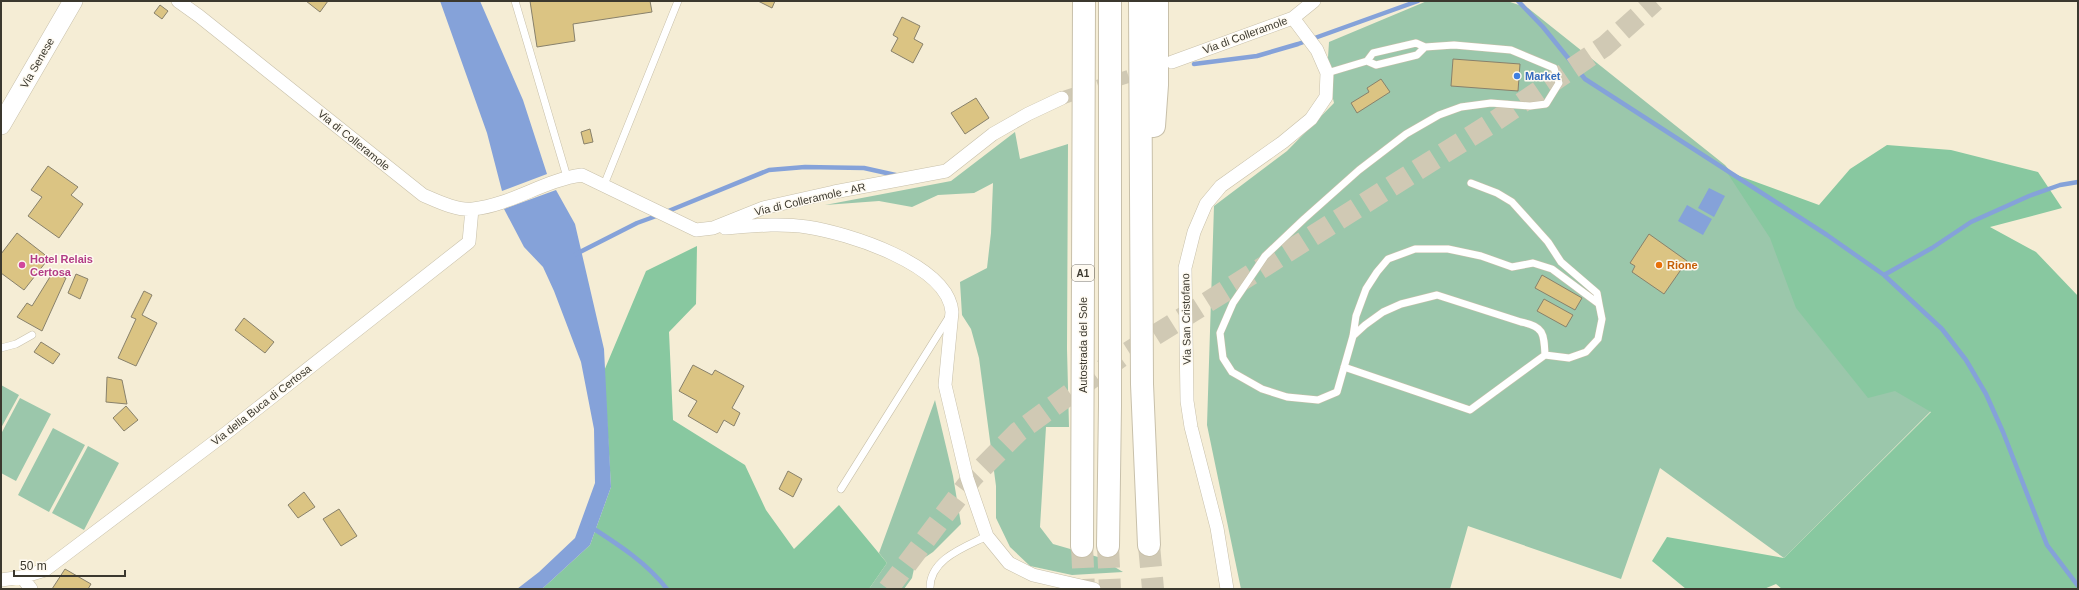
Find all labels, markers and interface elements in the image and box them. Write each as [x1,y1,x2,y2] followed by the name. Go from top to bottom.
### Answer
[1201,14,1289,56] street label: Via di Colleramole
[18,36,56,90] street label: Via Senese
[1525,70,1561,82] place label: Market
[1512,71,1522,81] marker: Market
[316,107,392,173] street label: Via di Colleramole
[753,180,867,218] street label: Via di Colleramole - AR
[30,253,93,278] place label: Hotel Relais Certosa
[1667,259,1698,271] place label: Rione
[17,260,27,270] marker: Hotel Relais Certosa
[1654,260,1664,270] marker: Rione
[1072,265,1094,281] road number: A1
[1179,273,1193,365] street label: Via San Cristofano
[1077,297,1089,393] street label: Autostrada del Sole
[209,362,314,448] street label: Via della Buca di Certosa
[14,552,125,578] scale bar
[20,559,47,573] text: 50 m

